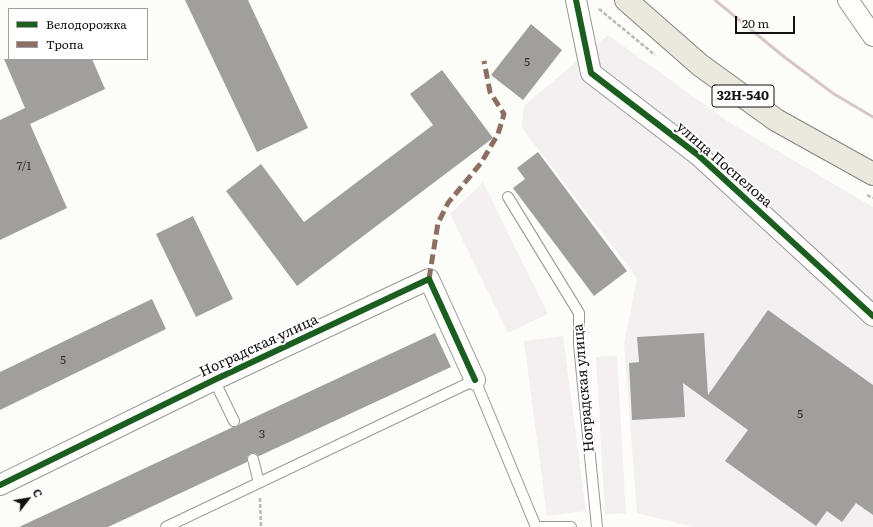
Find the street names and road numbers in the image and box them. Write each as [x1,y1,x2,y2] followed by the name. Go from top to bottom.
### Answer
[712,85,774,107] road number: 32Н-540
[673,119,775,211] street label: улица Поспелова
[197,311,321,381] street label: Ноградская улица
[570,323,598,453] street label: Ноградская улица

